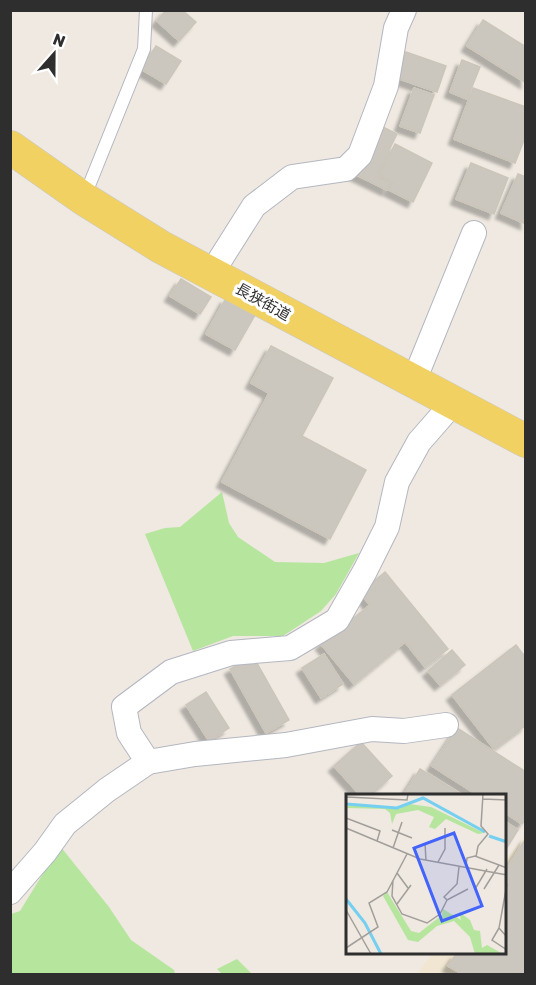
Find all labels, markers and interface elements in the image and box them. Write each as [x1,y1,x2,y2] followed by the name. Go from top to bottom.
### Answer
[24,24,84,84] north arrow
[50,30,68,51] text: N
[232,280,294,324] street label: 長狭街道
[346,794,506,955] inset map

